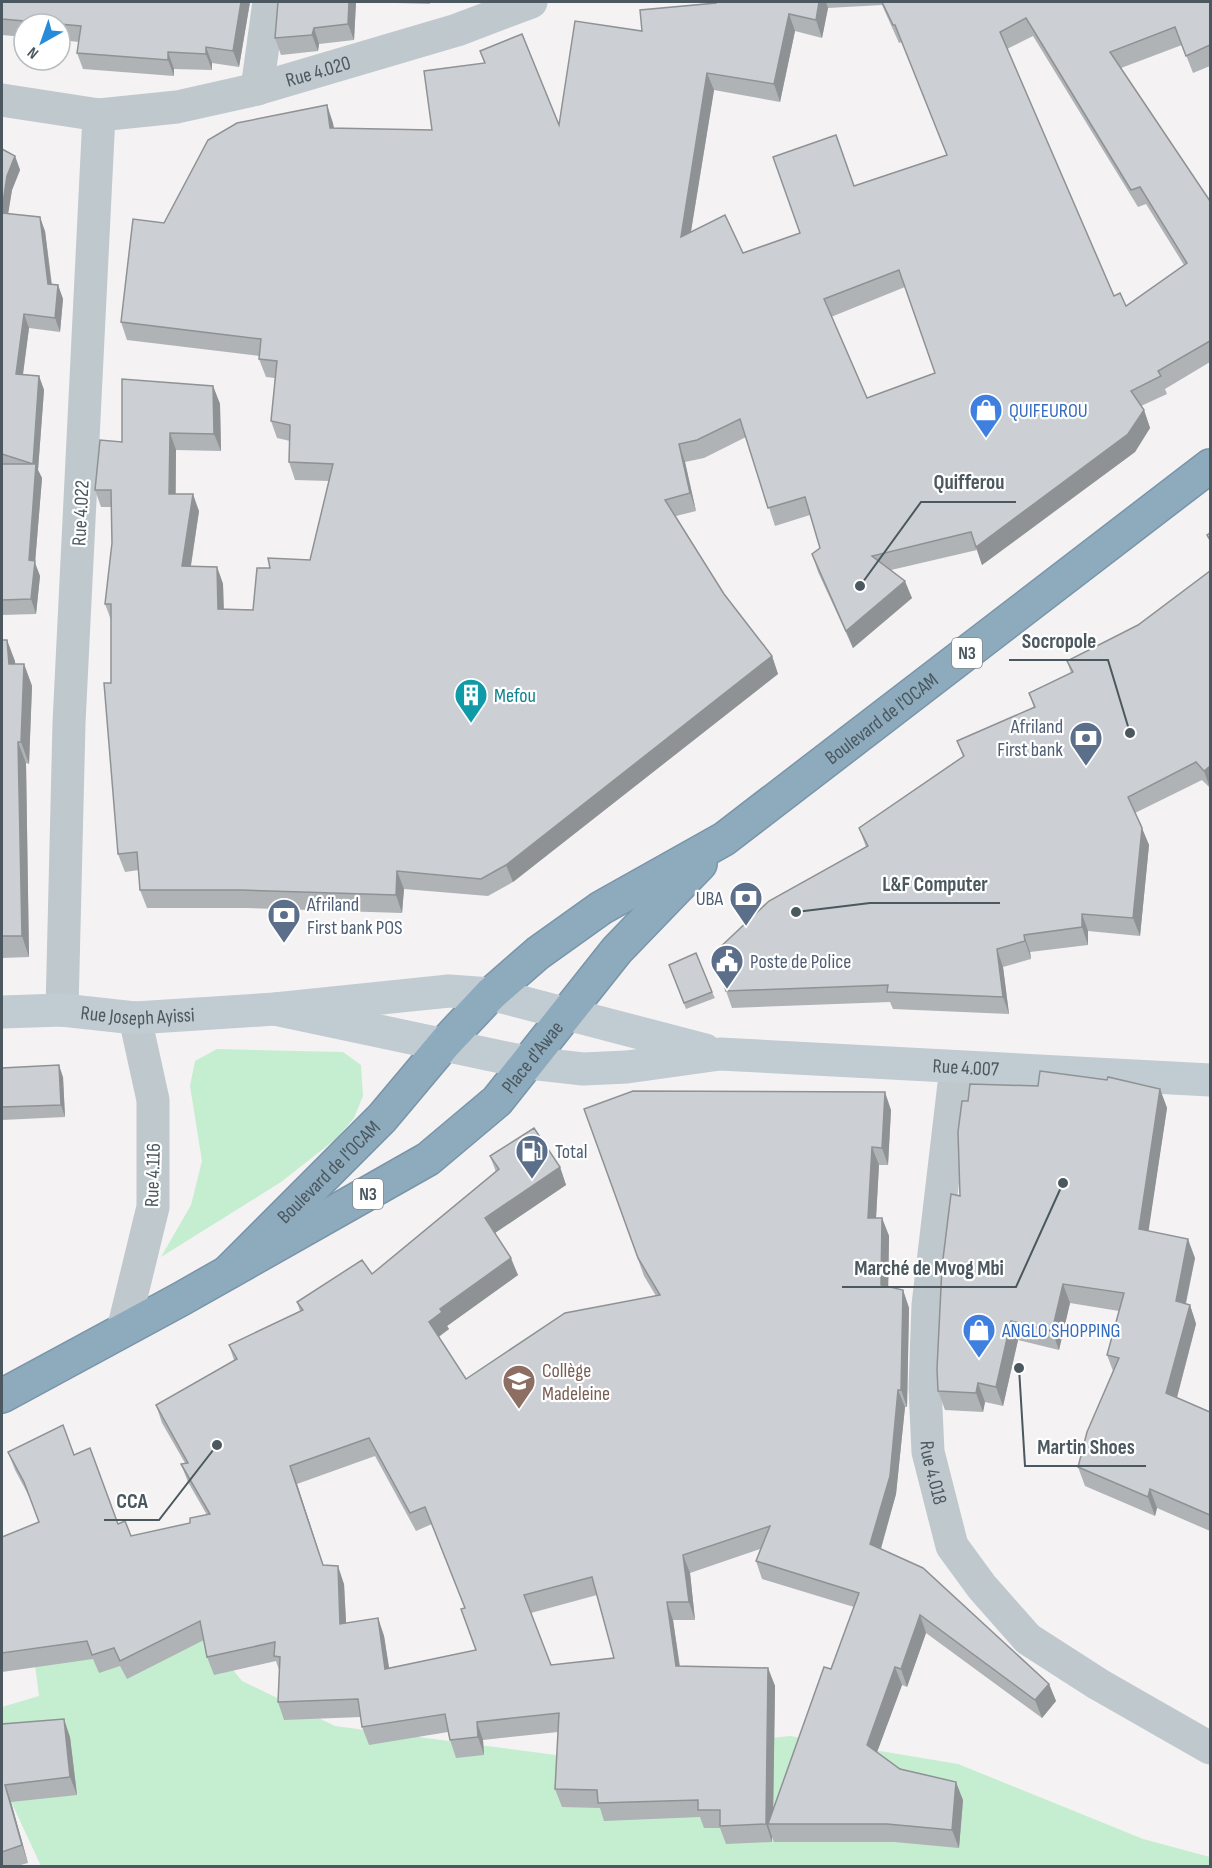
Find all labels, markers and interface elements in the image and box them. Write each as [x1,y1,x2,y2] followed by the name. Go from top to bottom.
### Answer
[12,12,72,72] north arrow
[24,42,43,62] text: N
[283,51,354,93] street label: Rue 4.020
[968,392,1004,439] shop icon: QUIFEUROU
[1009,399,1088,423] place label: QUIFEUROU
[921,463,1016,502] callout: Quifferou
[934,470,1004,495] text: Quifferou
[67,480,95,547] street label: Rue 4.022
[1009,621,1108,660] callout: Socropole
[1022,629,1096,654] text: Socropole
[952,638,982,668] road number: N3
[821,668,943,770] street label: Boulevard de l'OCAM
[453,677,489,724] building icon: Mefou
[494,684,536,708] place label: Mefou
[997,715,1063,762] place label: Afriland First bank
[1068,720,1104,767] bank icon: Afriland First bank
[870,864,1000,903] callout: L&F Computer
[882,872,988,897] text: L&F Computer
[728,880,764,927] bank icon: UBA
[696,887,723,911] place label: UBA
[306,893,403,940] place label: Afriland First bank POS
[266,897,302,944] bank icon: Afriland First bank POS
[709,943,745,990] public building icon: Poste de Police
[750,950,851,974] place label: Poste de Police
[79,1001,195,1031] street label: Rue Joseph Ayissi
[497,1017,569,1098] street label: Place d'Awae
[932,1054,999,1082] street label: Rue 4.007
[273,1116,386,1229] street label: Boulevard de l'OCAM
[514,1133,550,1180] fuel station icon: Total
[555,1140,588,1164] place label: Total
[140,1143,166,1207] street label: Rue 4.116
[353,1179,383,1209] road number: N3
[842,1248,1016,1287] callout: Marché de Mvog Mbi
[854,1256,1004,1281] text: Marché de Mvog Mbi
[961,1312,997,1359] shop icon: ANGLO SHOPPING
[1001,1319,1121,1343] place label: ANGLO SHOPPING
[542,1359,610,1406] place label: Collège Madeleine
[501,1363,537,1410] school or university icon: Collège Madeleine
[1025,1427,1146,1466] callout: Martin Shoes
[1037,1435,1135,1460] text: Martin Shoes
[914,1440,952,1507] street label: Rue 4.018
[104,1481,159,1520] callout: CCA
[116,1489,149,1514] text: CCA

